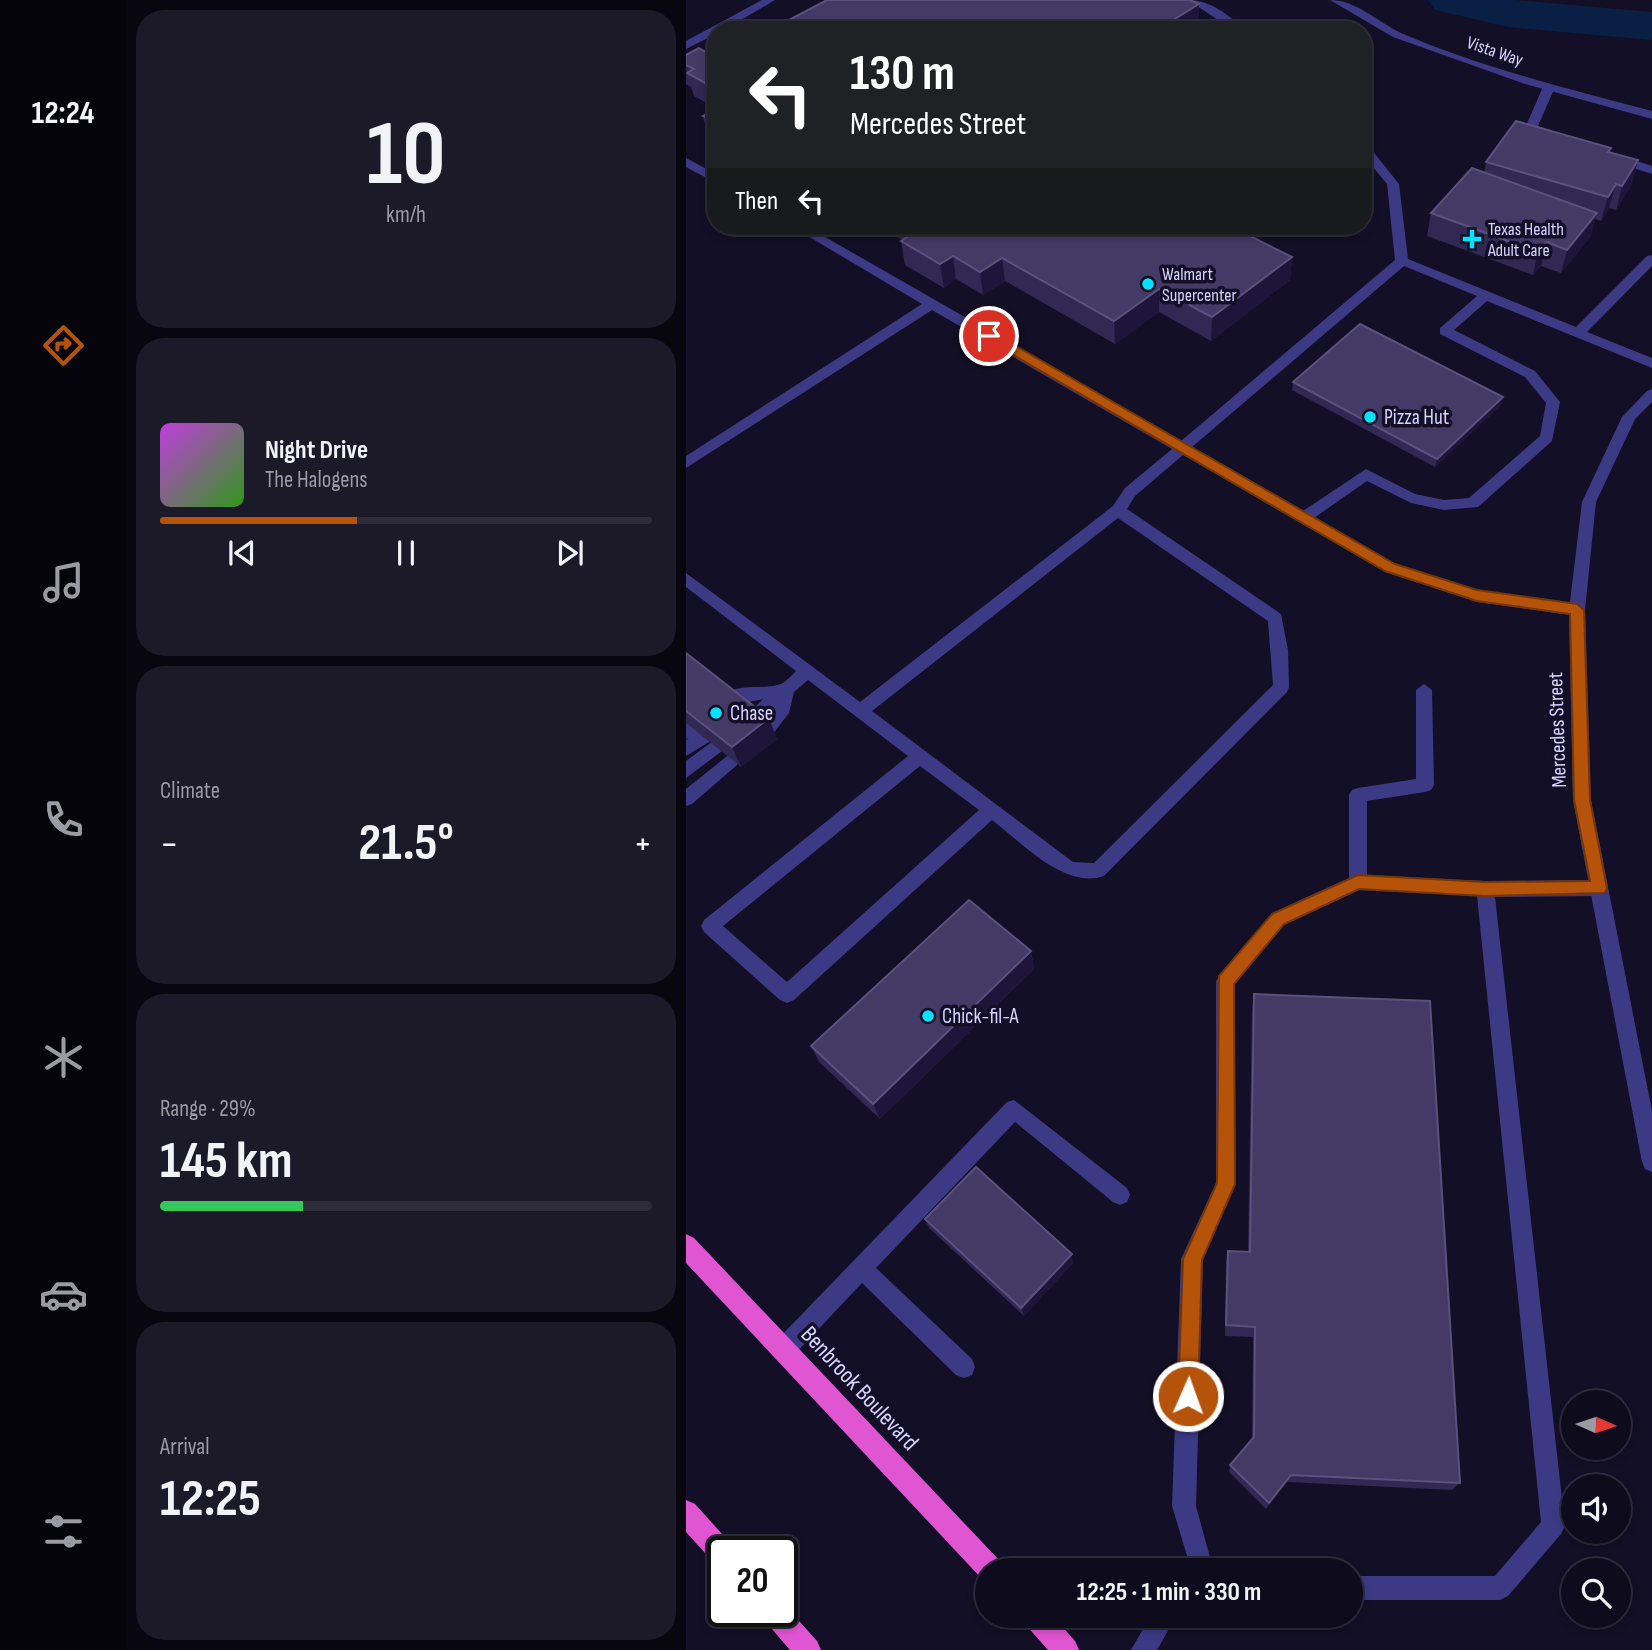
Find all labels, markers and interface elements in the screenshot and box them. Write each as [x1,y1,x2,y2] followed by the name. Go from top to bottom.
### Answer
[1464,32,1526,71] street label: Vista Way
[850,45,955,104] text: 130 m
[735,49,826,140] icon: left
[32,94,94,133] text: 12:24
[367,101,446,210] text: 10
[850,105,1026,144] text: Mercedes Street
[792,182,830,220] icon: left
[735,186,778,217] text: Then
[386,201,426,229] text: km/h
[1487,219,1564,261] place label: Texas Health Adult Care
[1462,229,1482,249] marker: Texas Health Adult Care
[1162,264,1237,306] place label: Walmart Supercenter
[1140,276,1156,292] marker: Walmart Supercenter
[959,306,1019,366] pin
[970,317,1008,355] icon: arrive
[39,321,88,370] icon: directions
[1384,405,1449,430] place label: Pizza Hut
[1362,409,1378,425] marker: Pizza Hut
[265,435,368,466] text: Night Drive
[265,466,368,494] text: The Halogens
[223,534,261,572] icon: previous
[387,534,425,572] icon: pause
[551,534,589,572] icon: next
[39,558,88,607] icon: music
[1543,672,1572,788] street label: Mercedes Street
[730,701,773,726] place label: Chase
[708,705,724,721] marker: Chase
[160,777,220,805] text: Climate
[39,795,88,844] icon: phone
[358,812,454,875] text: 21.5°
[160,822,179,867] text: −
[633,822,652,867] text: +
[942,1004,1020,1029] place label: Chick-fil-A
[920,1008,936,1024] marker: Chick-fil-A
[39,1033,88,1082] icon: climate
[160,1095,256,1123] text: Range · 29%
[160,1130,292,1193] text: 145 km
[39,1270,88,1319] icon: car
[795,1320,925,1456] street label: Benbrook Boulevard
[1151,1359,1225,1433] position arrow
[1561,1390,1631,1460] north arrow
[1561,1390,1631,1628] map controls
[160,1433,209,1461] text: Arrival
[160,1468,261,1531] text: 12:25
[1561,1474,1631,1544] button: sound
[39,1507,88,1556] icon: filters
[707,1536,798,1627] speed limit sign: 20
[1561,1558,1631,1628] button: search
[1077,1577,1261,1608] text: 12:25 · 1 min · 330 m

